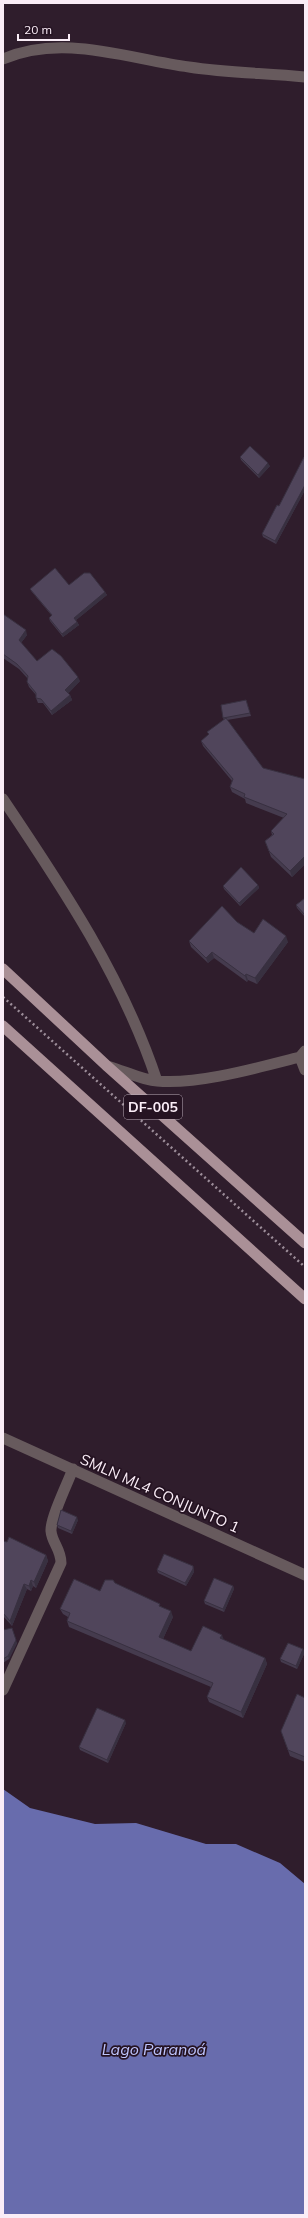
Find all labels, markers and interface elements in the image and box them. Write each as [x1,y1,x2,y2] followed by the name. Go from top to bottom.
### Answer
[18,16,69,42] scale bar
[24,22,52,37] text: 20 m
[124,1095,182,1119] road number: DF-005
[77,1449,243,1537] street label: SMLN ML4 CONJUNTO 1
[102,2039,207,2059] water label: Lago Paranoá

